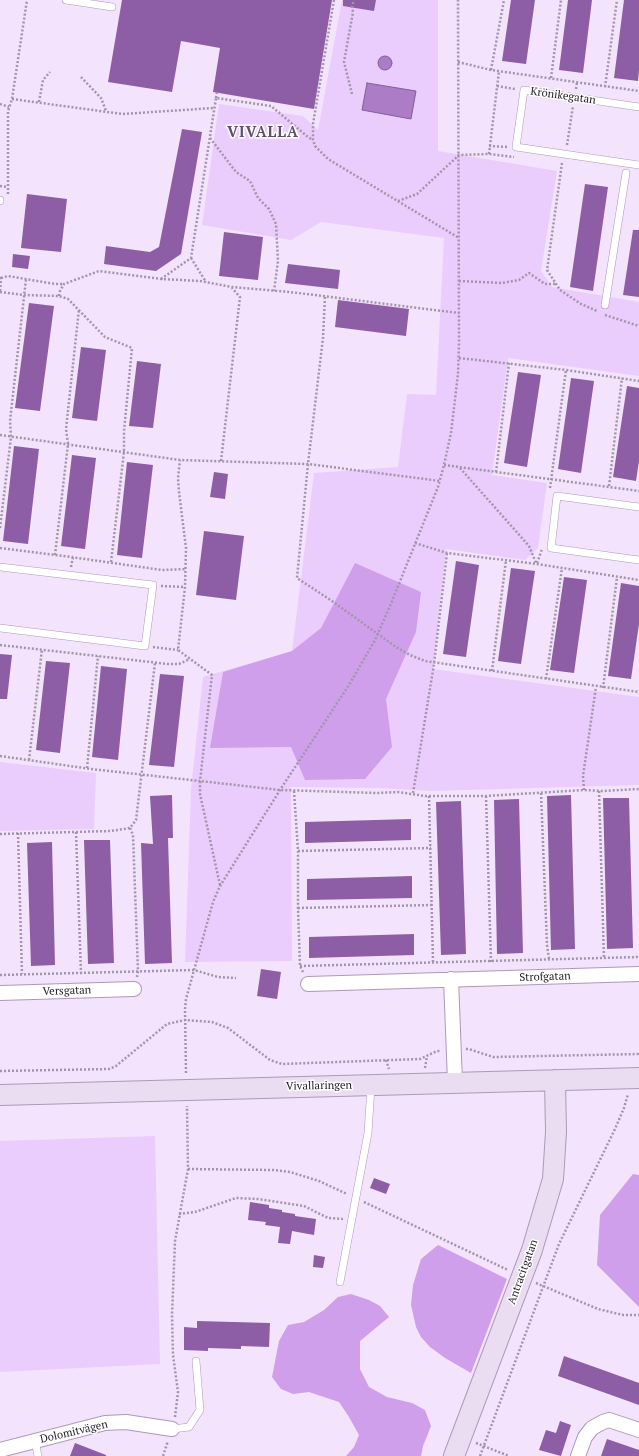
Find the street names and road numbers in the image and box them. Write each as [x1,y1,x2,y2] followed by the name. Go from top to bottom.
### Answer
[529,85,597,107] street label: Krönikegatan
[519,970,571,984] street label: Strofgatan
[43,984,91,998] street label: Versgatan
[286,1079,352,1093] street label: Vivallaringen
[505,1238,541,1306] street label: Antracitgatan
[39,1418,109,1446] street label: Dolomitvägen

